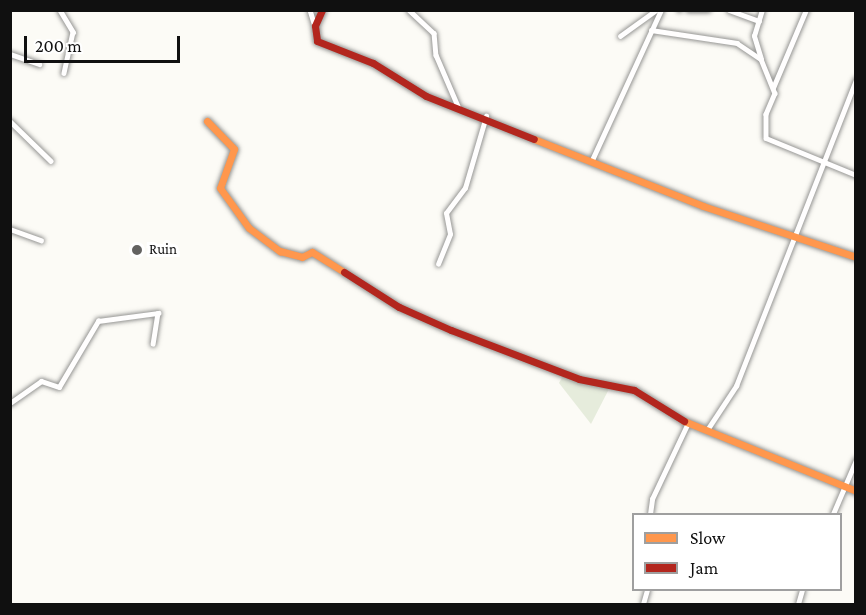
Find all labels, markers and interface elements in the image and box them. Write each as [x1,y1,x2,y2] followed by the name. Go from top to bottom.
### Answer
[27,24,183,62] scale bar
[35,36,82,56] text: 200 m
[149,241,177,259] place label: Ruin
[130,243,144,257] marker: Ruin
[632,513,842,591] legend
[690,528,725,548] text: Slow
[690,558,718,578] text: Jam

